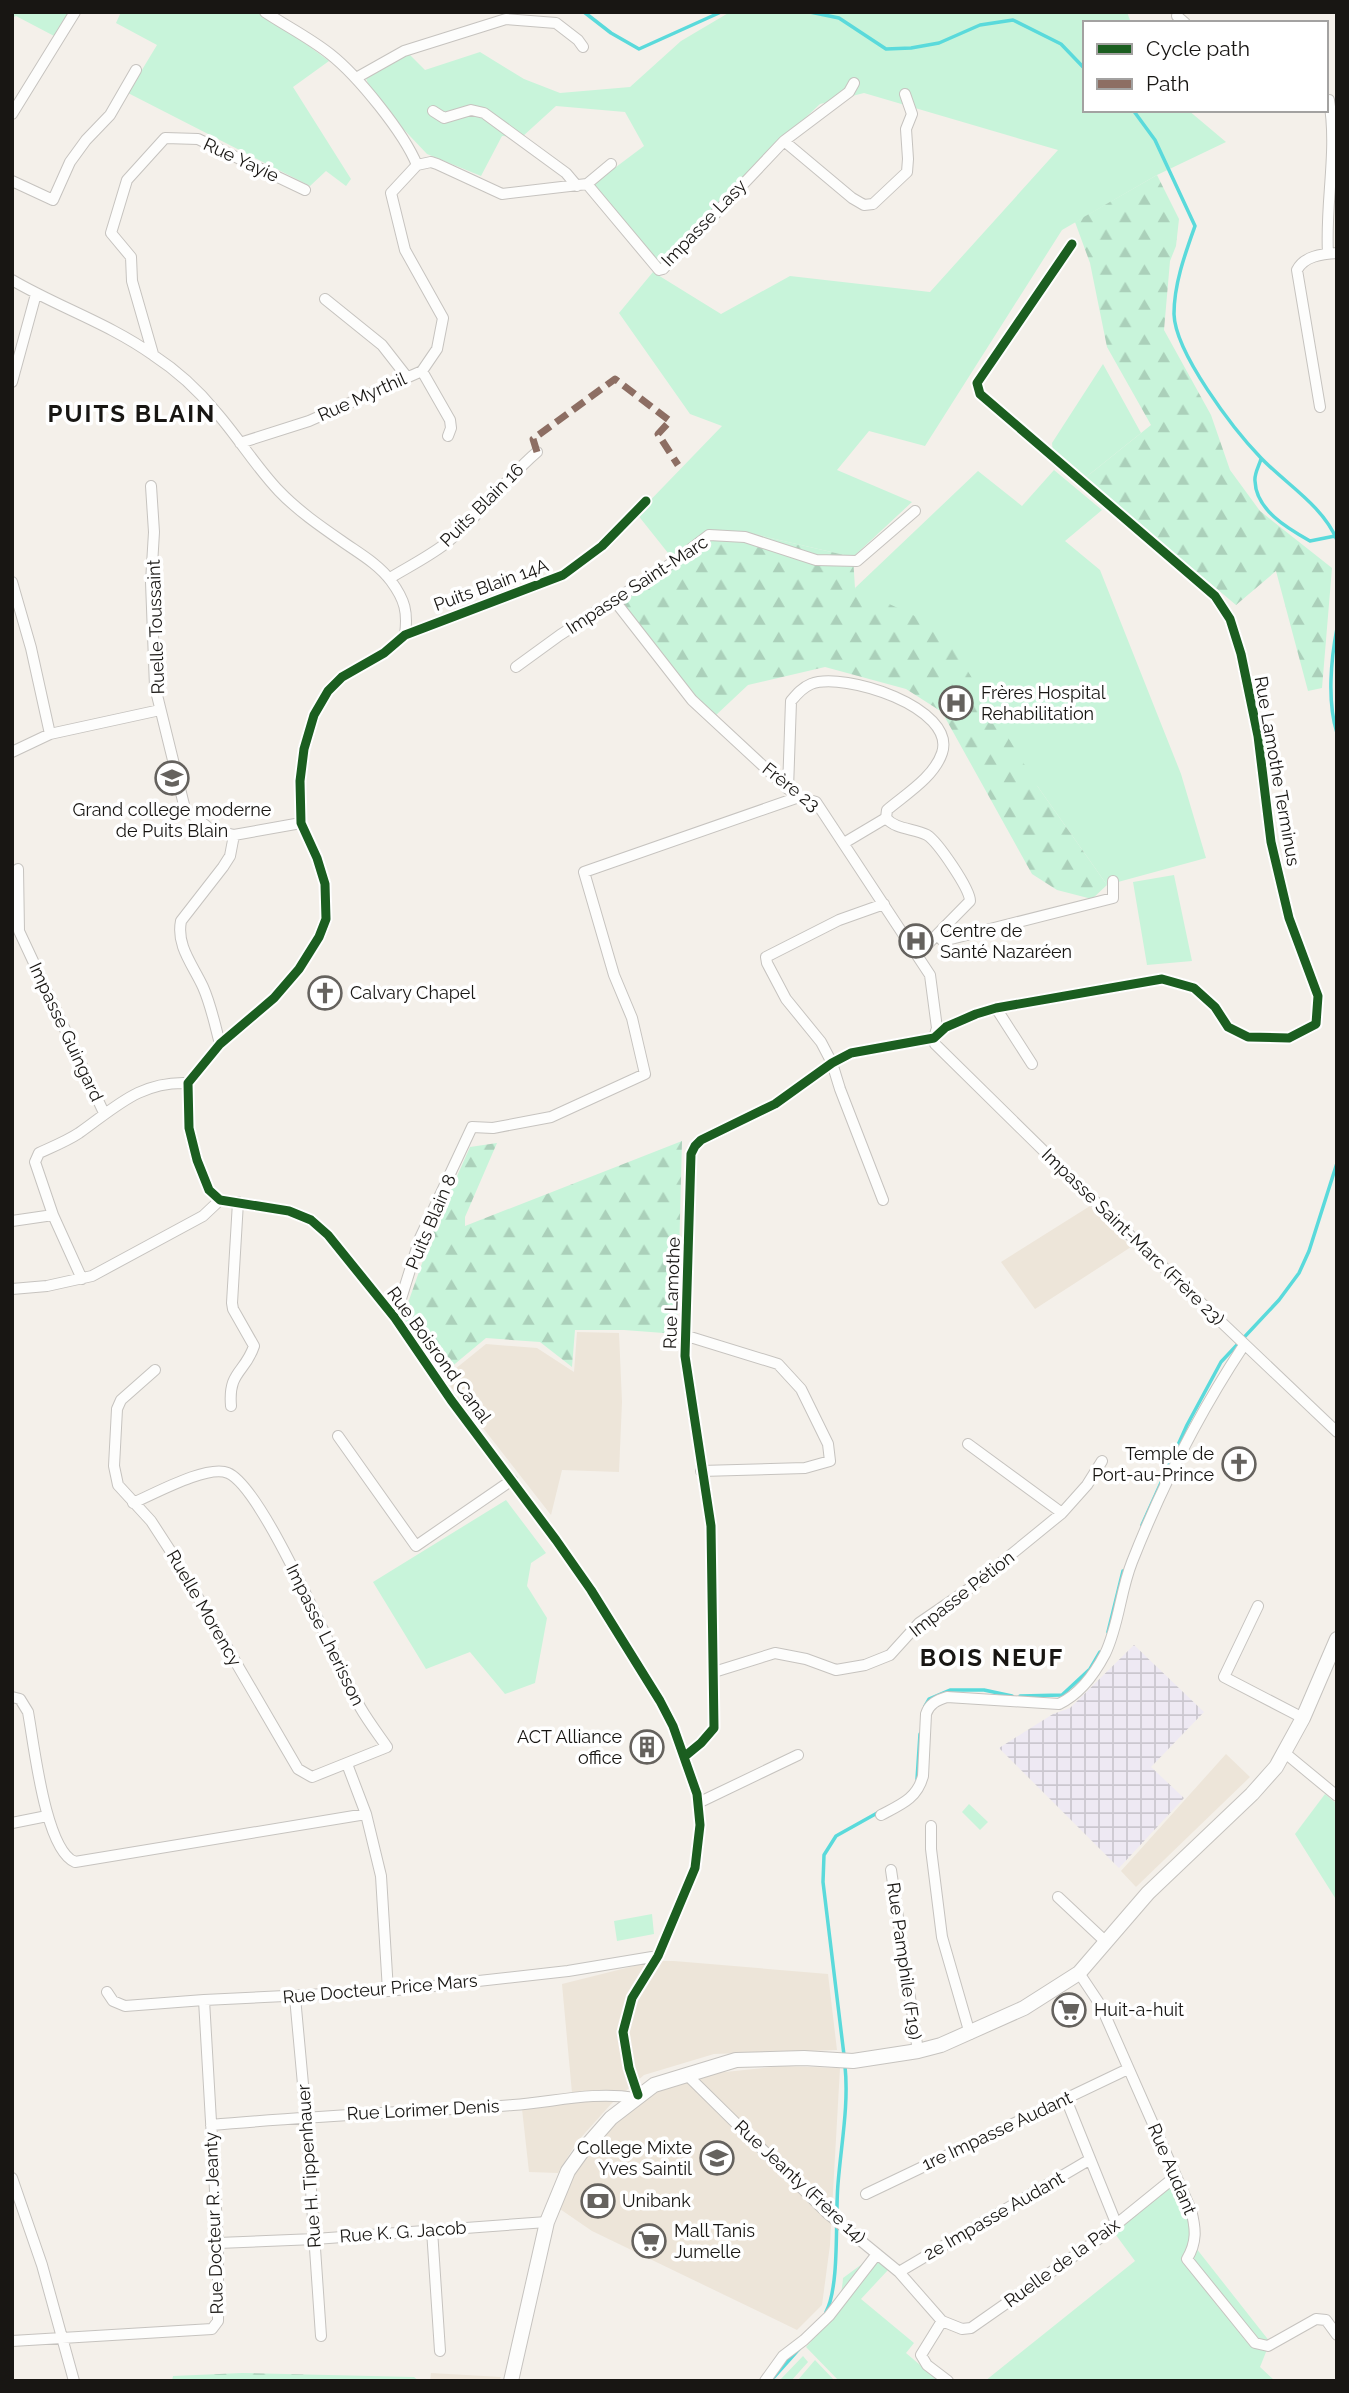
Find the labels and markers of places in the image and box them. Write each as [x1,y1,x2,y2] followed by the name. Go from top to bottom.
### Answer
[981,682,1106,724] place label: Frères Hospital Rehabilitation
[937,684,975,722] hospital icon: Frères Hospital Rehabilitation
[153,759,191,797] school or university icon: Grand college moderne de Puits Blain
[73,799,272,841] place label: Grand college moderne de Puits Blain
[940,920,1072,962] place label: Centre de Santé Nazaréen
[897,922,935,960] hospital icon: Centre de Santé Nazaréen
[306,974,344,1012] church icon: Calvary Chapel
[350,982,475,1003] place label: Calvary Chapel
[1092,1443,1214,1485] place label: Temple de Port-au-Prince
[1220,1445,1258,1483] church icon: Temple de Port-au-Prince
[517,1726,622,1768] place label: ACT Alliance office
[628,1728,666,1766] building icon: ACT Alliance office
[1050,1991,1088,2029] supermarket icon: Huit-a-huit
[1094,1999,1184,2020] place label: Huit-a-huit
[577,2137,692,2179] place label: College Mixte Yves Saintil
[698,2139,736,2177] school or university icon: College Mixte Yves Saintil
[579,2182,617,2220] bank icon: Unibank
[622,2190,691,2211] place label: Unibank
[674,2220,755,2262] place label: Mall Tanis Jumelle
[630,2222,668,2260] supermarket icon: Mall Tanis Jumelle

